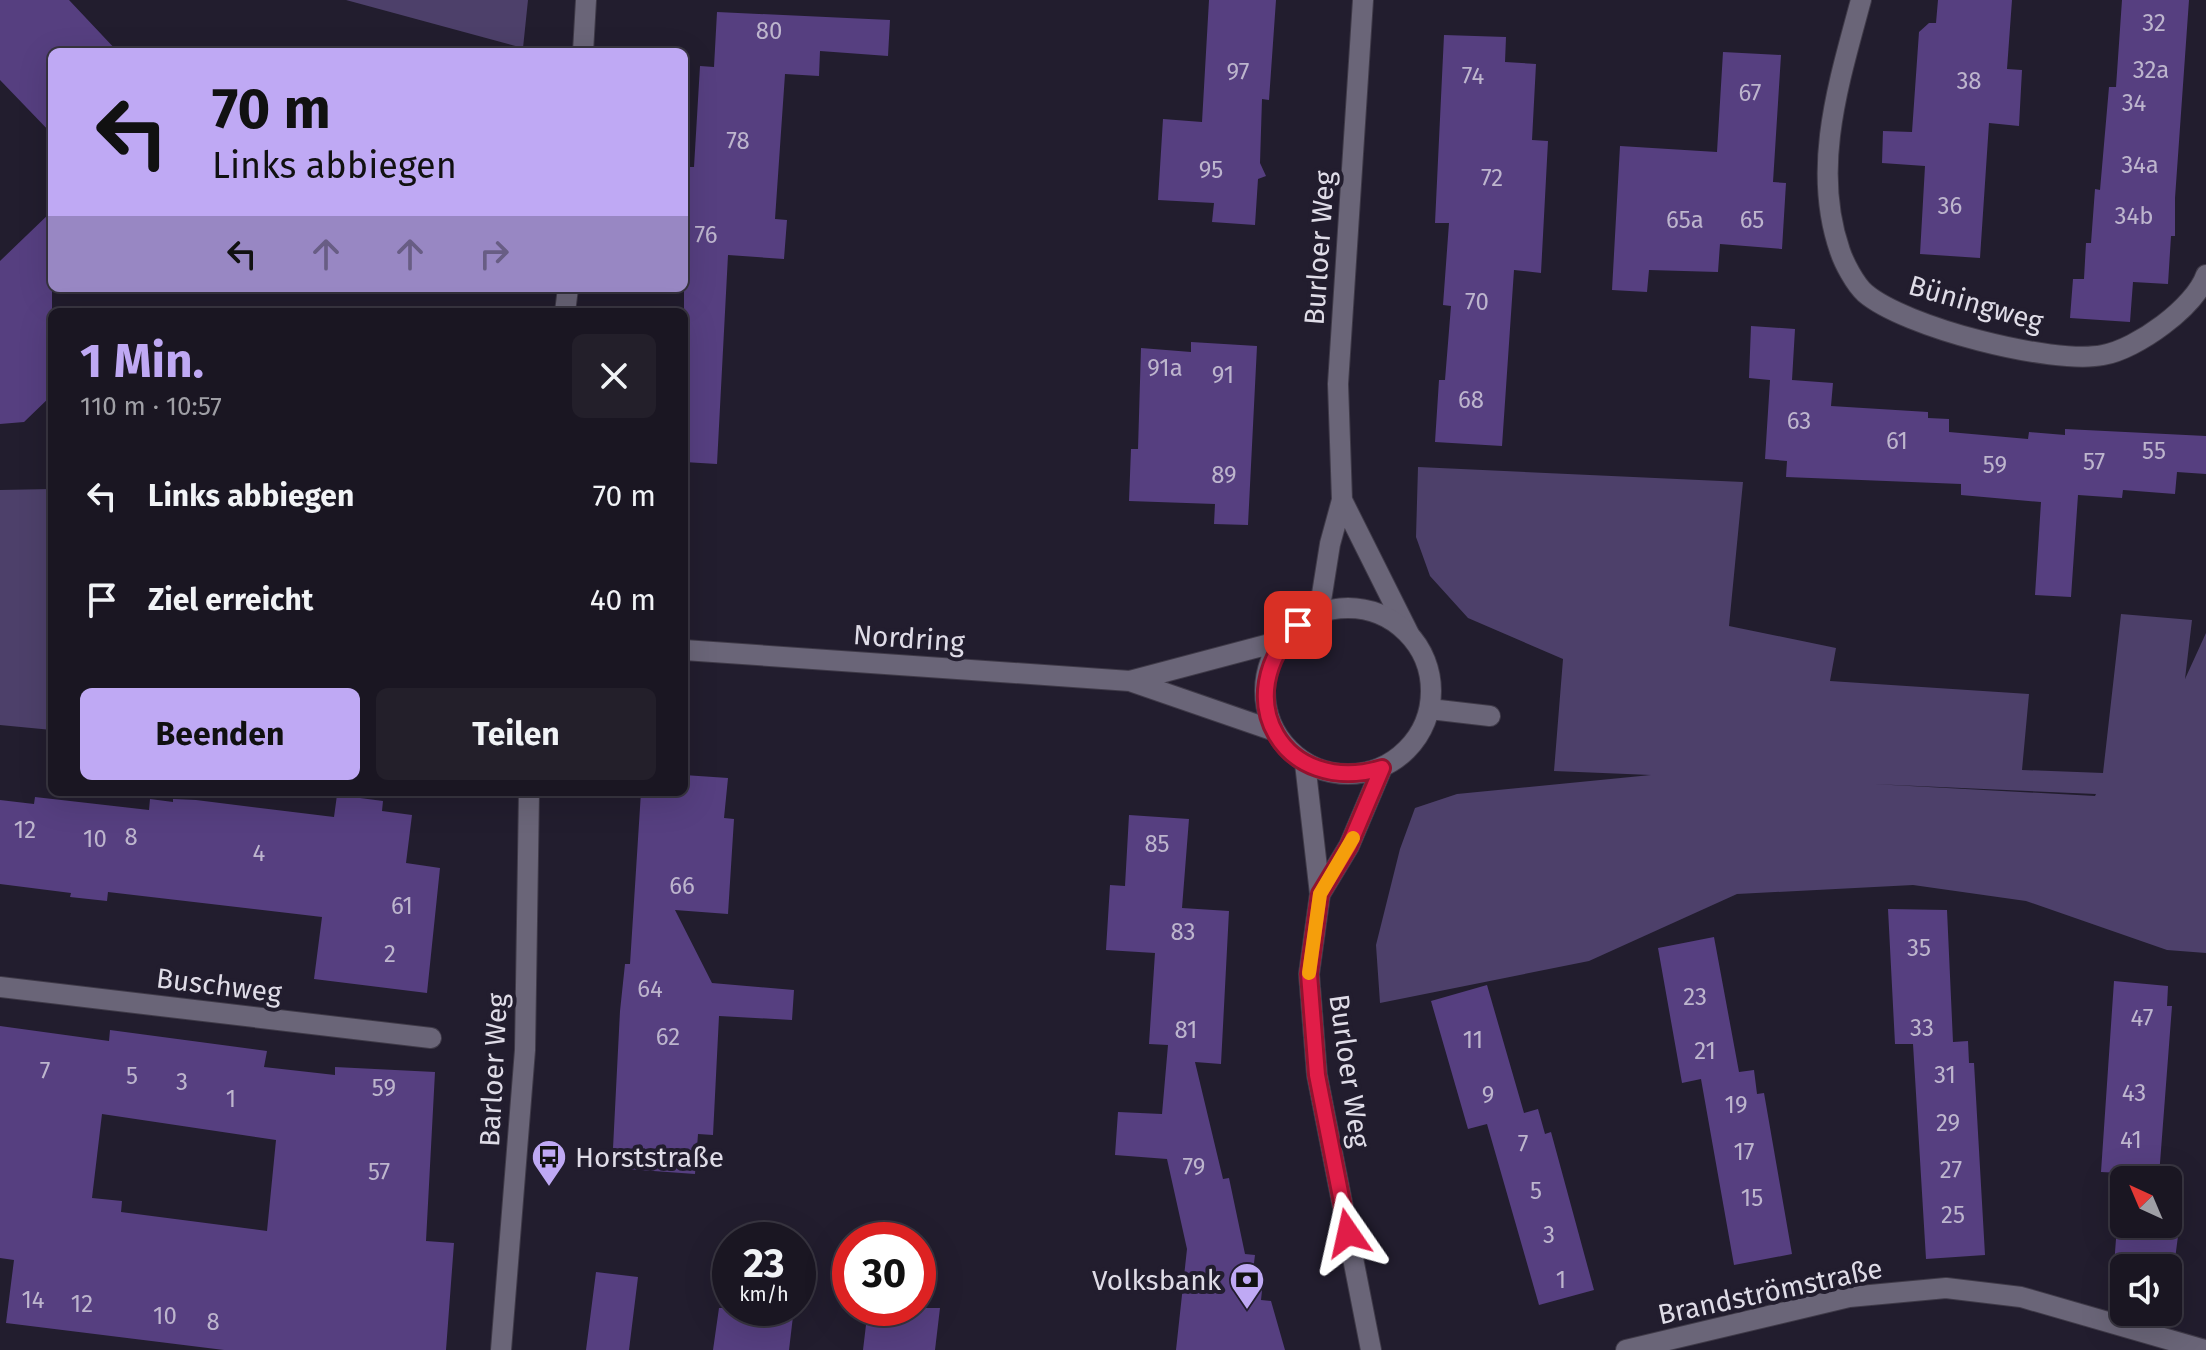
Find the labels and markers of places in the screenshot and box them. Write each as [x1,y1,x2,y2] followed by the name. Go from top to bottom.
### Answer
[1264,591,1332,659] pin
[530,1138,568,1188] bus stop icon: Horststraße
[575,1141,724,1174] place label: Horststraße
[1228,1261,1266,1311] bank icon: Volksbank
[1092,1264,1222,1297] place label: Volksbank

